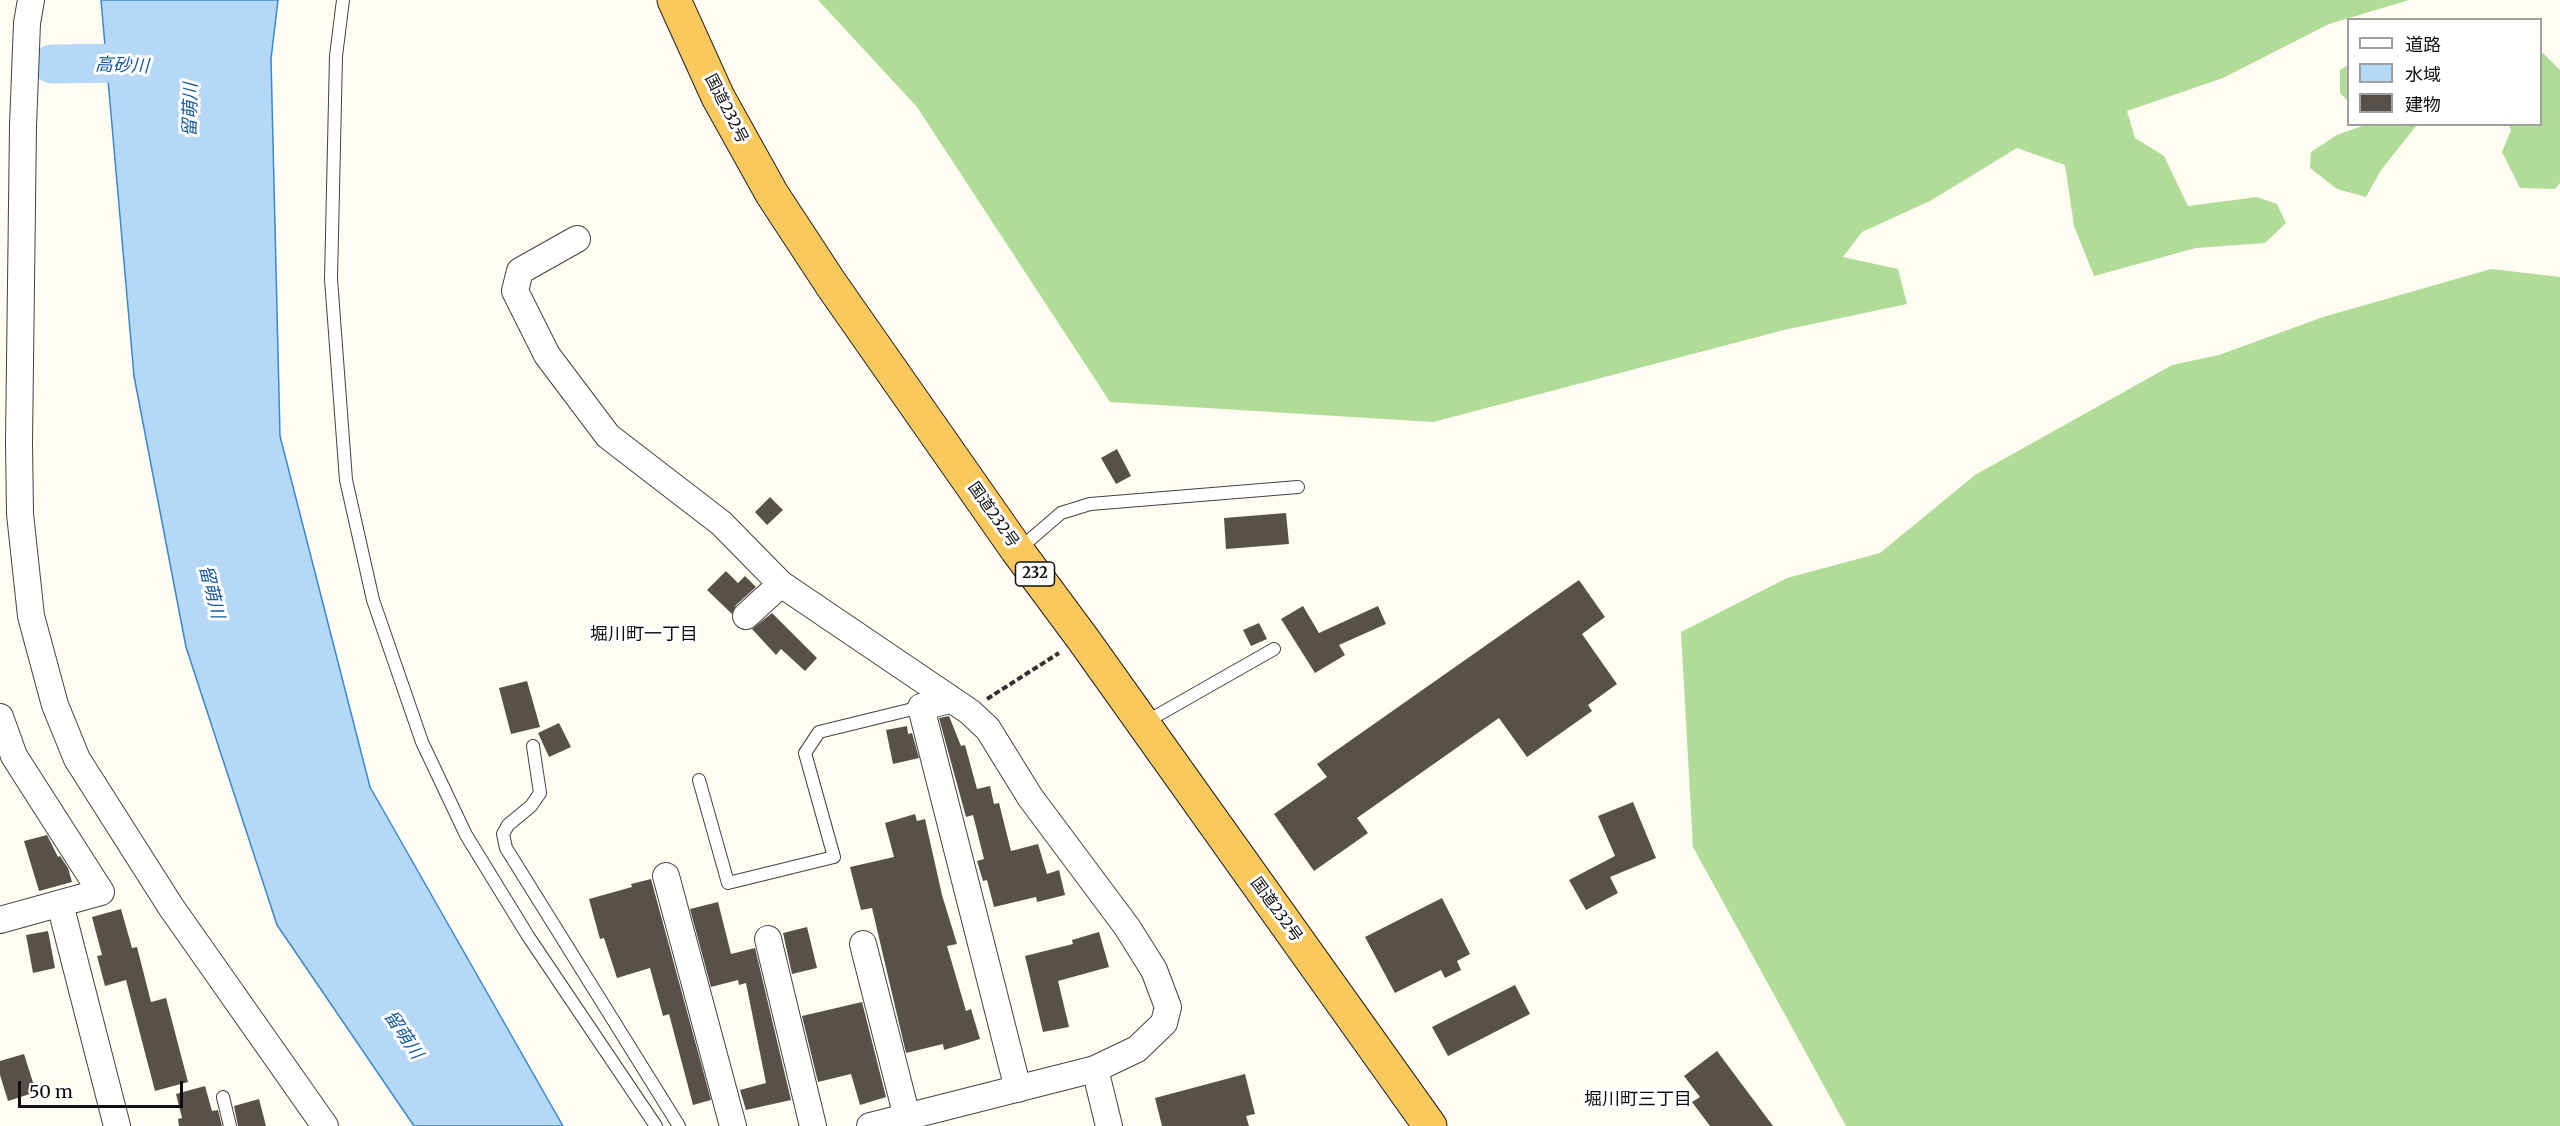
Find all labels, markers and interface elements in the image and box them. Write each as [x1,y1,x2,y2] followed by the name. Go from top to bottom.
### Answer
[2347,18,2542,126] legend
[2405,33,2441,56] text: 道路
[95,54,149,78] water label: 高砂川
[2405,63,2441,86] text: 水域
[700,71,752,147] street label: 国道232号
[180,83,202,137] water label: 留萌川
[2405,93,2441,116] text: 建物
[964,479,1022,551] street label: 国道232号
[1016,562,1054,586] road number: 232
[194,563,228,621] water label: 留萌川
[590,624,698,646] district label: 堀川町一丁目
[1246,874,1306,946] street label: 国道232号
[379,1007,427,1063] water label: 留萌川
[21,1069,186,1107] scale bar
[29,1080,73,1103] text: 50 m
[1584,1089,1692,1111] district label: 堀川町三丁目

